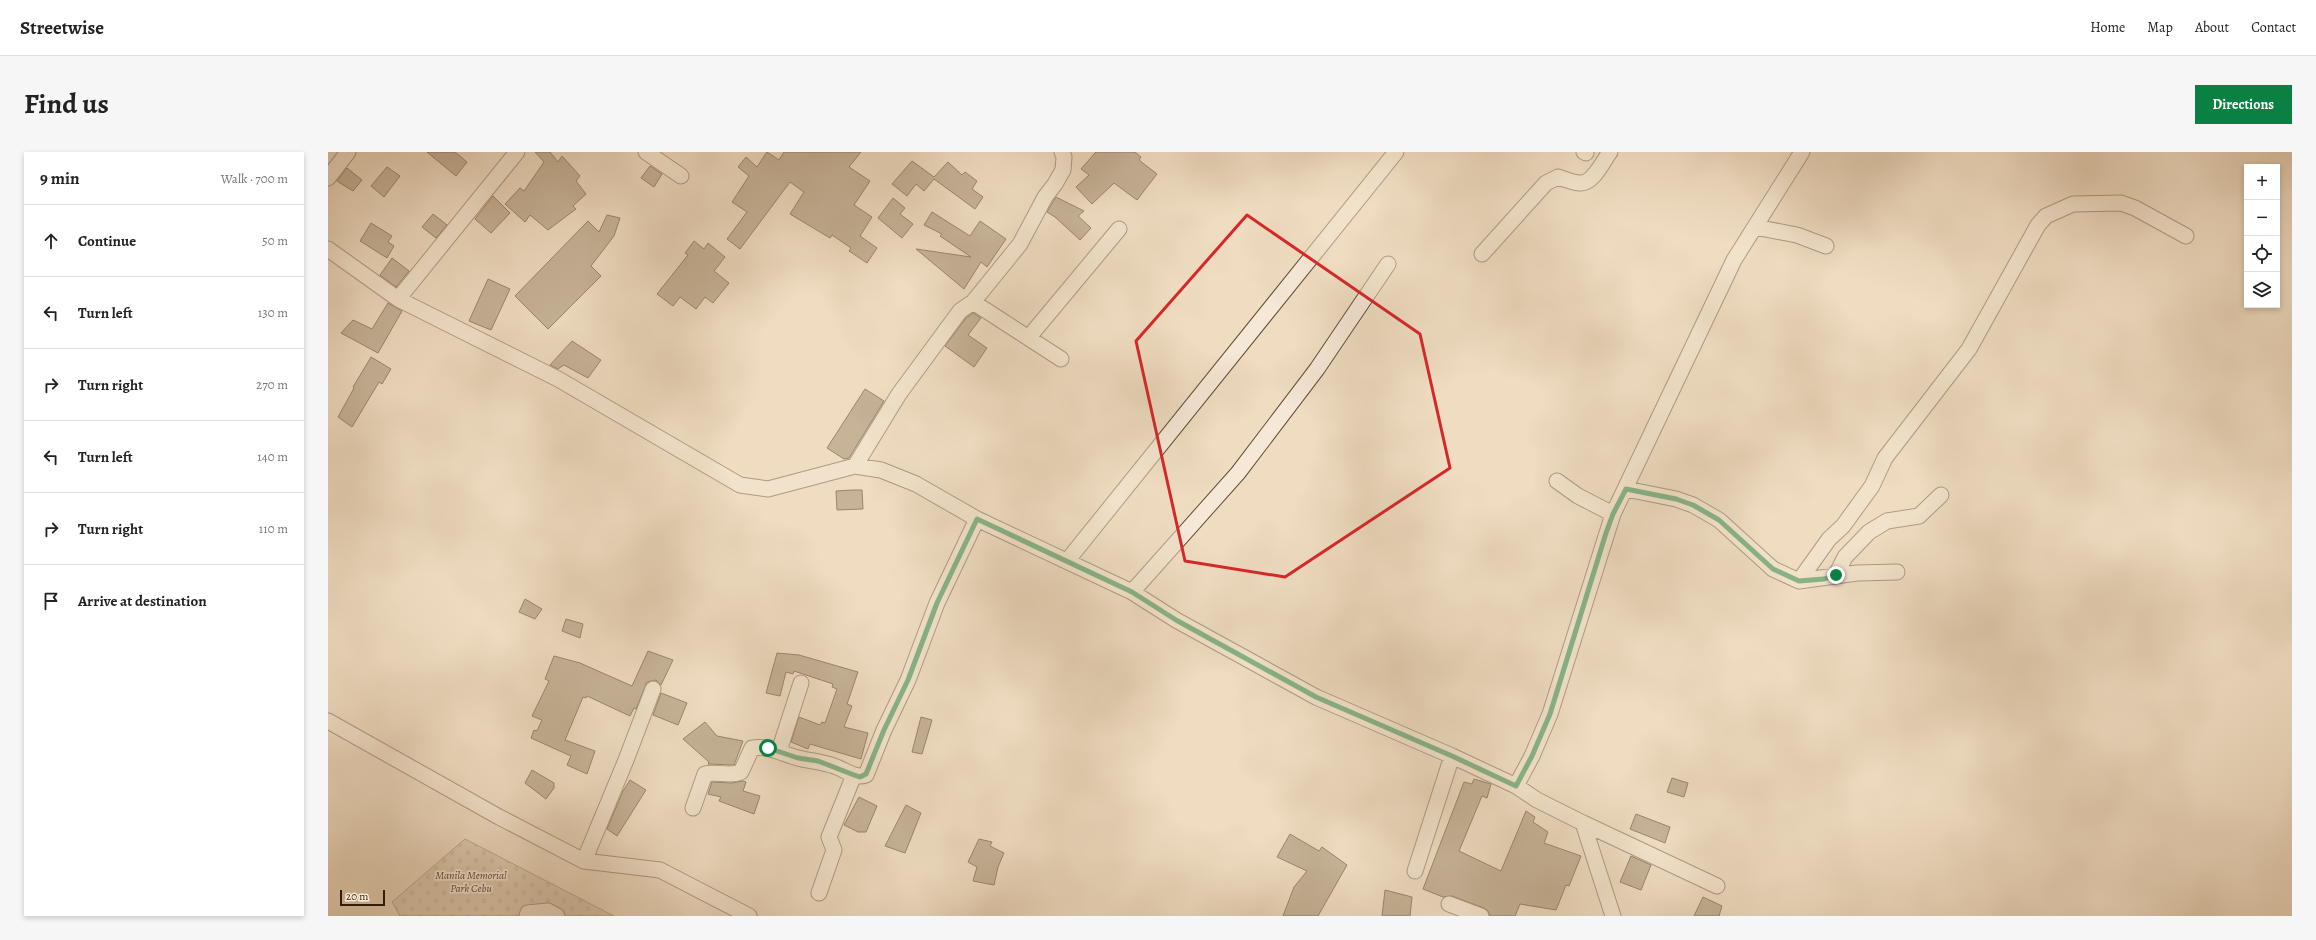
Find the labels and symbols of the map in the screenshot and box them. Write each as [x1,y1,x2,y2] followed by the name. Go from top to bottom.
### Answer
[1827,566,1845,584] route end
[759,739,777,757] route start
[435,868,507,896] park label: Manila Memorial Park Cebu
[340,888,385,907] scale bar

